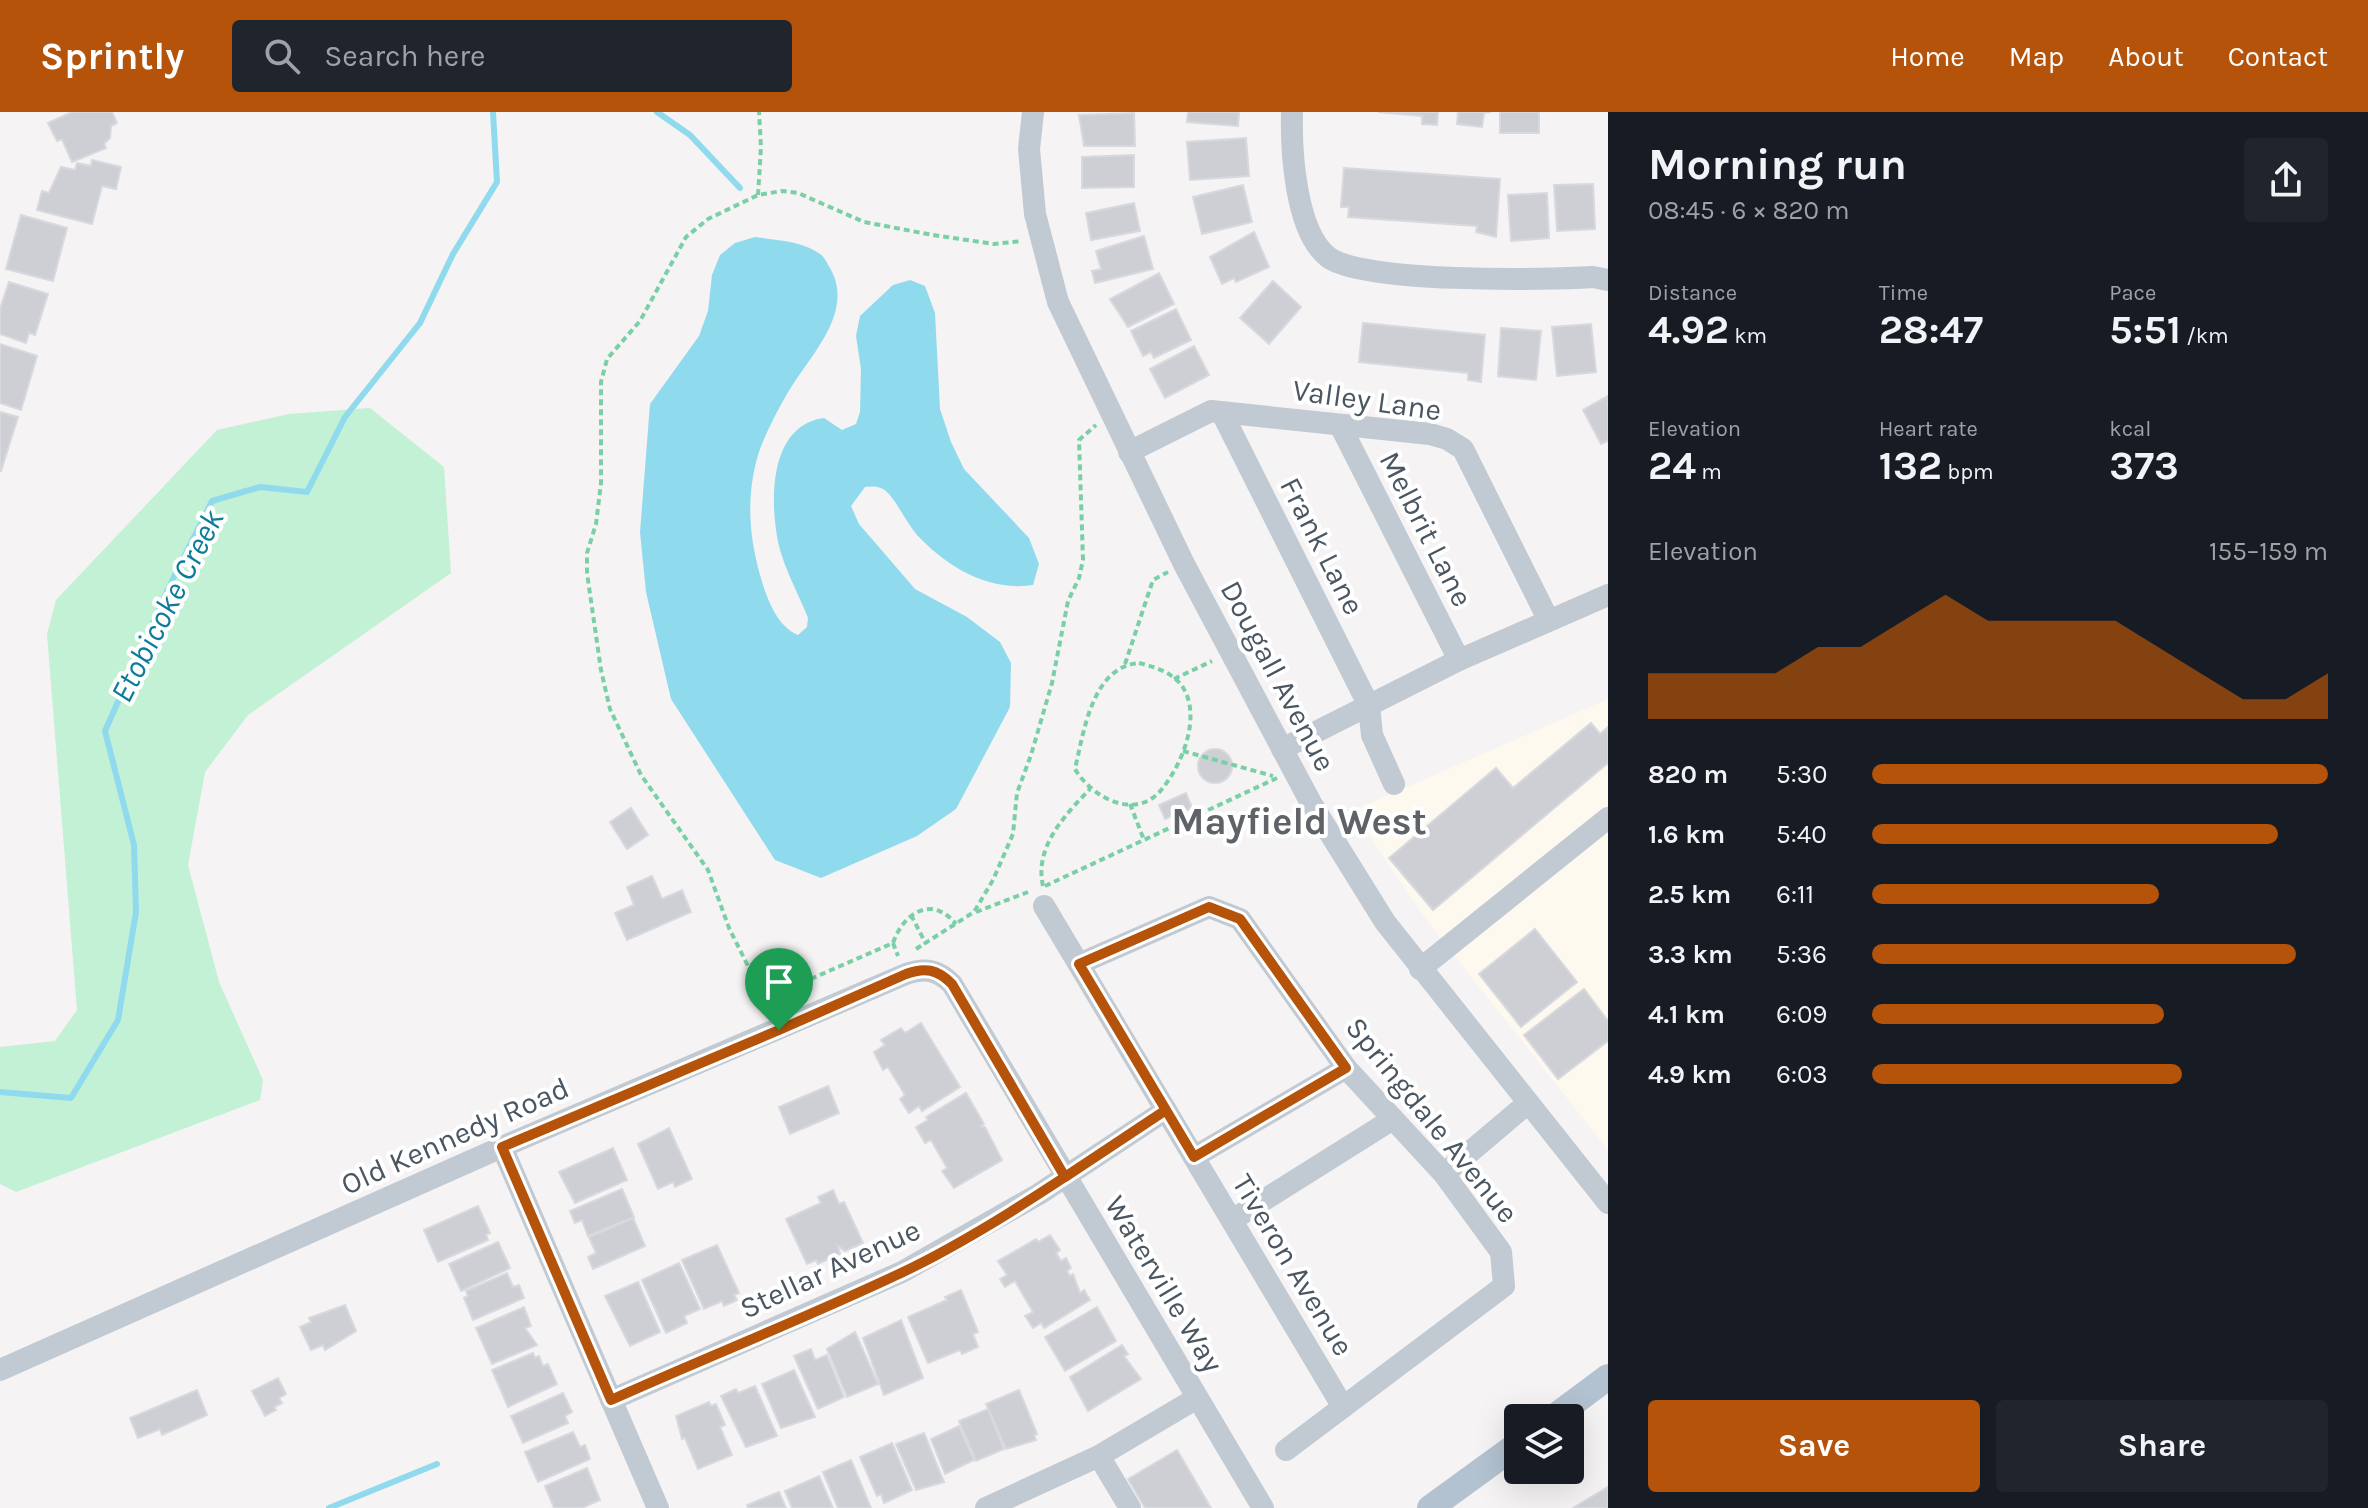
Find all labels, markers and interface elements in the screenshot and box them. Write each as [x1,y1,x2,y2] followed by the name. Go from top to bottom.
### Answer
[232,20,792,92] search box
[40,34,184,79] text: Sprintly
[260,34,304,78] icon: search
[324,38,486,74] text: Search here
[1890,40,1965,73] text: Home
[2009,40,2064,73] text: Map
[2108,40,2184,73] text: About
[2228,40,2328,73] text: Contact
[2244,138,2328,222] button: share
[1648,139,1907,190] text: Morning run
[1648,195,1849,226] text: 08:45 · 6 × 820 m
[1648,280,1737,306] text: Distance
[1879,280,1928,306] text: Time
[2109,280,2156,306] text: Pace
[1648,306,1729,353] text: 4.92
[1879,306,1983,353] text: 28:47
[2109,306,2181,353] text: 5:51
[1729,323,1767,349] text: km
[2181,323,2229,349] text: /km
[1290,372,1444,428] street label: Valley Lane
[1648,416,1741,442] text: Elevation
[1879,416,1978,442] text: Heart rate
[2109,416,2151,442] text: kcal
[1648,442,1696,489] text: 24
[1879,442,1942,489] text: 132
[2109,442,2179,489] text: 373
[1372,445,1480,613] street label: Melbrit Lane
[1696,459,1722,485] text: m
[1942,459,1994,485] text: bpm
[1272,471,1372,621] street label: Frank Lane
[103,503,232,708] water label: Etobicoke Creek
[1648,536,1758,567] text: Elevation
[2209,536,2328,567] text: 155–159 m
[1213,575,1343,777] street label: Dougall Avenue
[1648,759,1728,790] text: 820 m
[1776,759,1827,790] text: 5:30
[1171,799,1427,844] district label: Mayfield West
[1648,819,1725,850] text: 1.6 km
[1776,819,1827,850] text: 5:40
[1648,879,1731,910] text: 2.5 km
[1776,879,1814,910] text: 6:11
[1648,939,1733,970] text: 3.3 km
[1776,939,1827,970] text: 5:36
[745,948,813,1030] pin
[757,960,801,1004] icon: arrive
[1648,999,1725,1030] text: 4.1 km
[1776,999,1827,1030] text: 6:09
[1338,1010,1526,1230] street label: Springdale Avenue
[1648,1059,1732,1090] text: 4.9 km
[1776,1059,1828,1090] text: 6:03
[335,1070,575,1202] street label: Old Kennedy Road
[1225,1168,1361,1362] street label: Tiveron Avenue
[1097,1189,1231,1379] street label: Waterville Way
[734,1212,926,1326] street label: Stellar Avenue
[1648,1400,1980,1492] button: Save
[1996,1400,2328,1492] button: Share
[1504,1404,1584,1484] map controls
[1504,1404,1584,1484] button: layers

